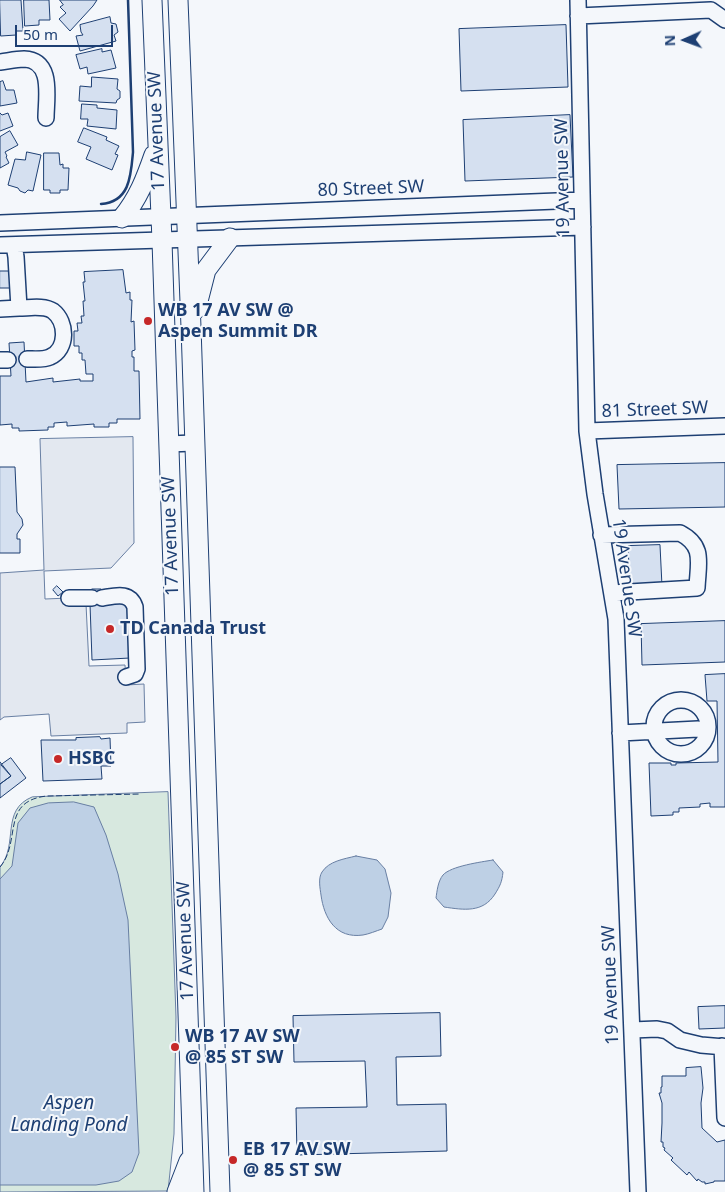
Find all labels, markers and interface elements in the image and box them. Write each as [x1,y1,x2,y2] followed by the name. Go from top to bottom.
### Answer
[18,15,115,47] scale bar
[660,15,710,65] north arrow
[23,24,58,44] text: 50 m
[660,35,679,47] text: N
[144,71,170,191] street label: 17 Avenue SW
[551,118,575,238] street label: 19 Avenue SW
[317,176,425,202] street label: 80 Street SW
[158,300,318,342] place label: WB 17 AV SW @ Aspen Summit DR
[142,315,154,327] marker: WB 17 AV SW @ Aspen Summit DR
[601,397,709,423] street label: 81 Street SW
[158,476,184,596] street label: 17 Avenue SW
[607,517,645,639] street label: 19 Avenue SW
[120,618,266,640] place label: TD Canada Trust
[104,623,116,635] marker: TD Canada Trust
[68,748,115,770] place label: HSBC
[52,753,64,765] marker: HSBC
[173,881,199,1001] street label: 17 Avenue SW
[598,925,624,1045] street label: 19 Avenue SW
[185,1026,300,1068] place label: WB 17 AV SW @ 85 ST SW
[169,1041,181,1053] marker: WB 17 AV SW @ 85 ST SW
[10,1093,128,1137] water label: Aspen Landing Pond
[243,1139,350,1182] place label: EB 17 AV SW @ 85 ST SW
[227,1154,239,1166] marker: EB 17 AV SW @ 85 ST SW

